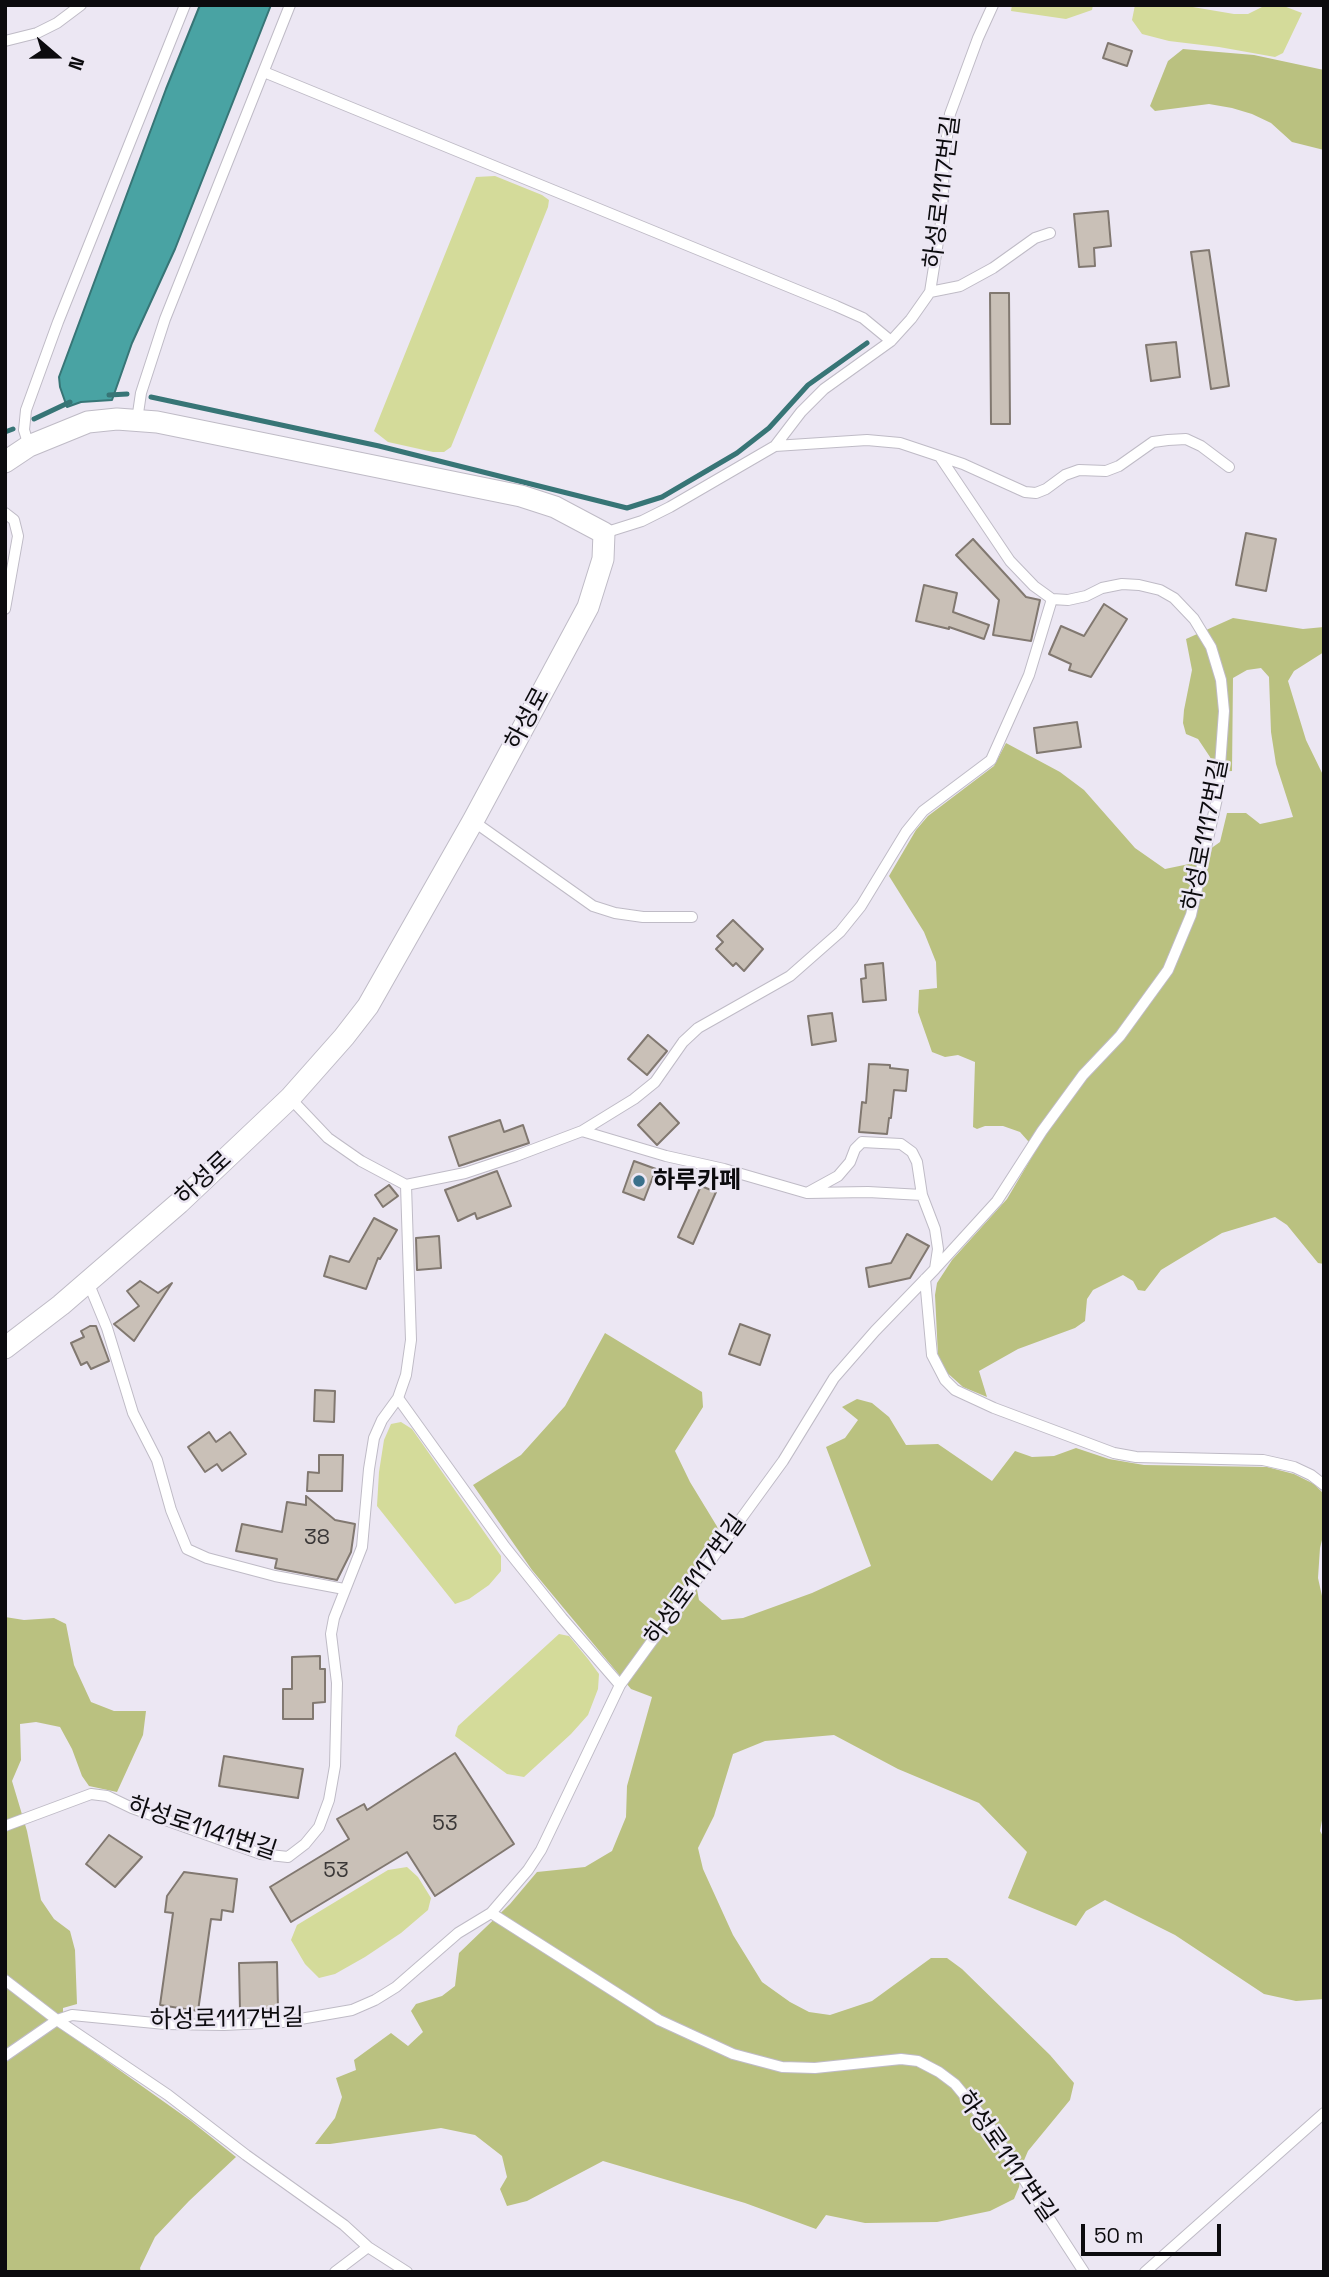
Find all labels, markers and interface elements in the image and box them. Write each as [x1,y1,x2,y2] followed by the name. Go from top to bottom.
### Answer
[21,21,91,91] north arrow
[62,53,90,74] text: N
[919,114,967,270] street label: 하성로1117번길
[500,683,556,755] street label: 하성로
[1177,757,1235,913] street label: 하성로1117번길
[170,1146,238,1212] street label: 하성로
[653,1167,741,1195] place label: 하루카페
[631,1173,647,1189] marker: 하루카페
[639,1509,753,1651] street label: 하성로1117번길
[304,1525,330,1551] house number: 38
[124,1791,280,1867] street label: 하성로1141번길
[432,1811,458,1837] house number: 53
[323,1858,349,1884] house number: 53
[150,2004,304,2036] street label: 하성로1117번길
[950,2086,1062,2228] street label: 하성로1117번길
[1084,2210,1224,2254] scale bar
[1094,2222,1144,2249] text: 50 m

